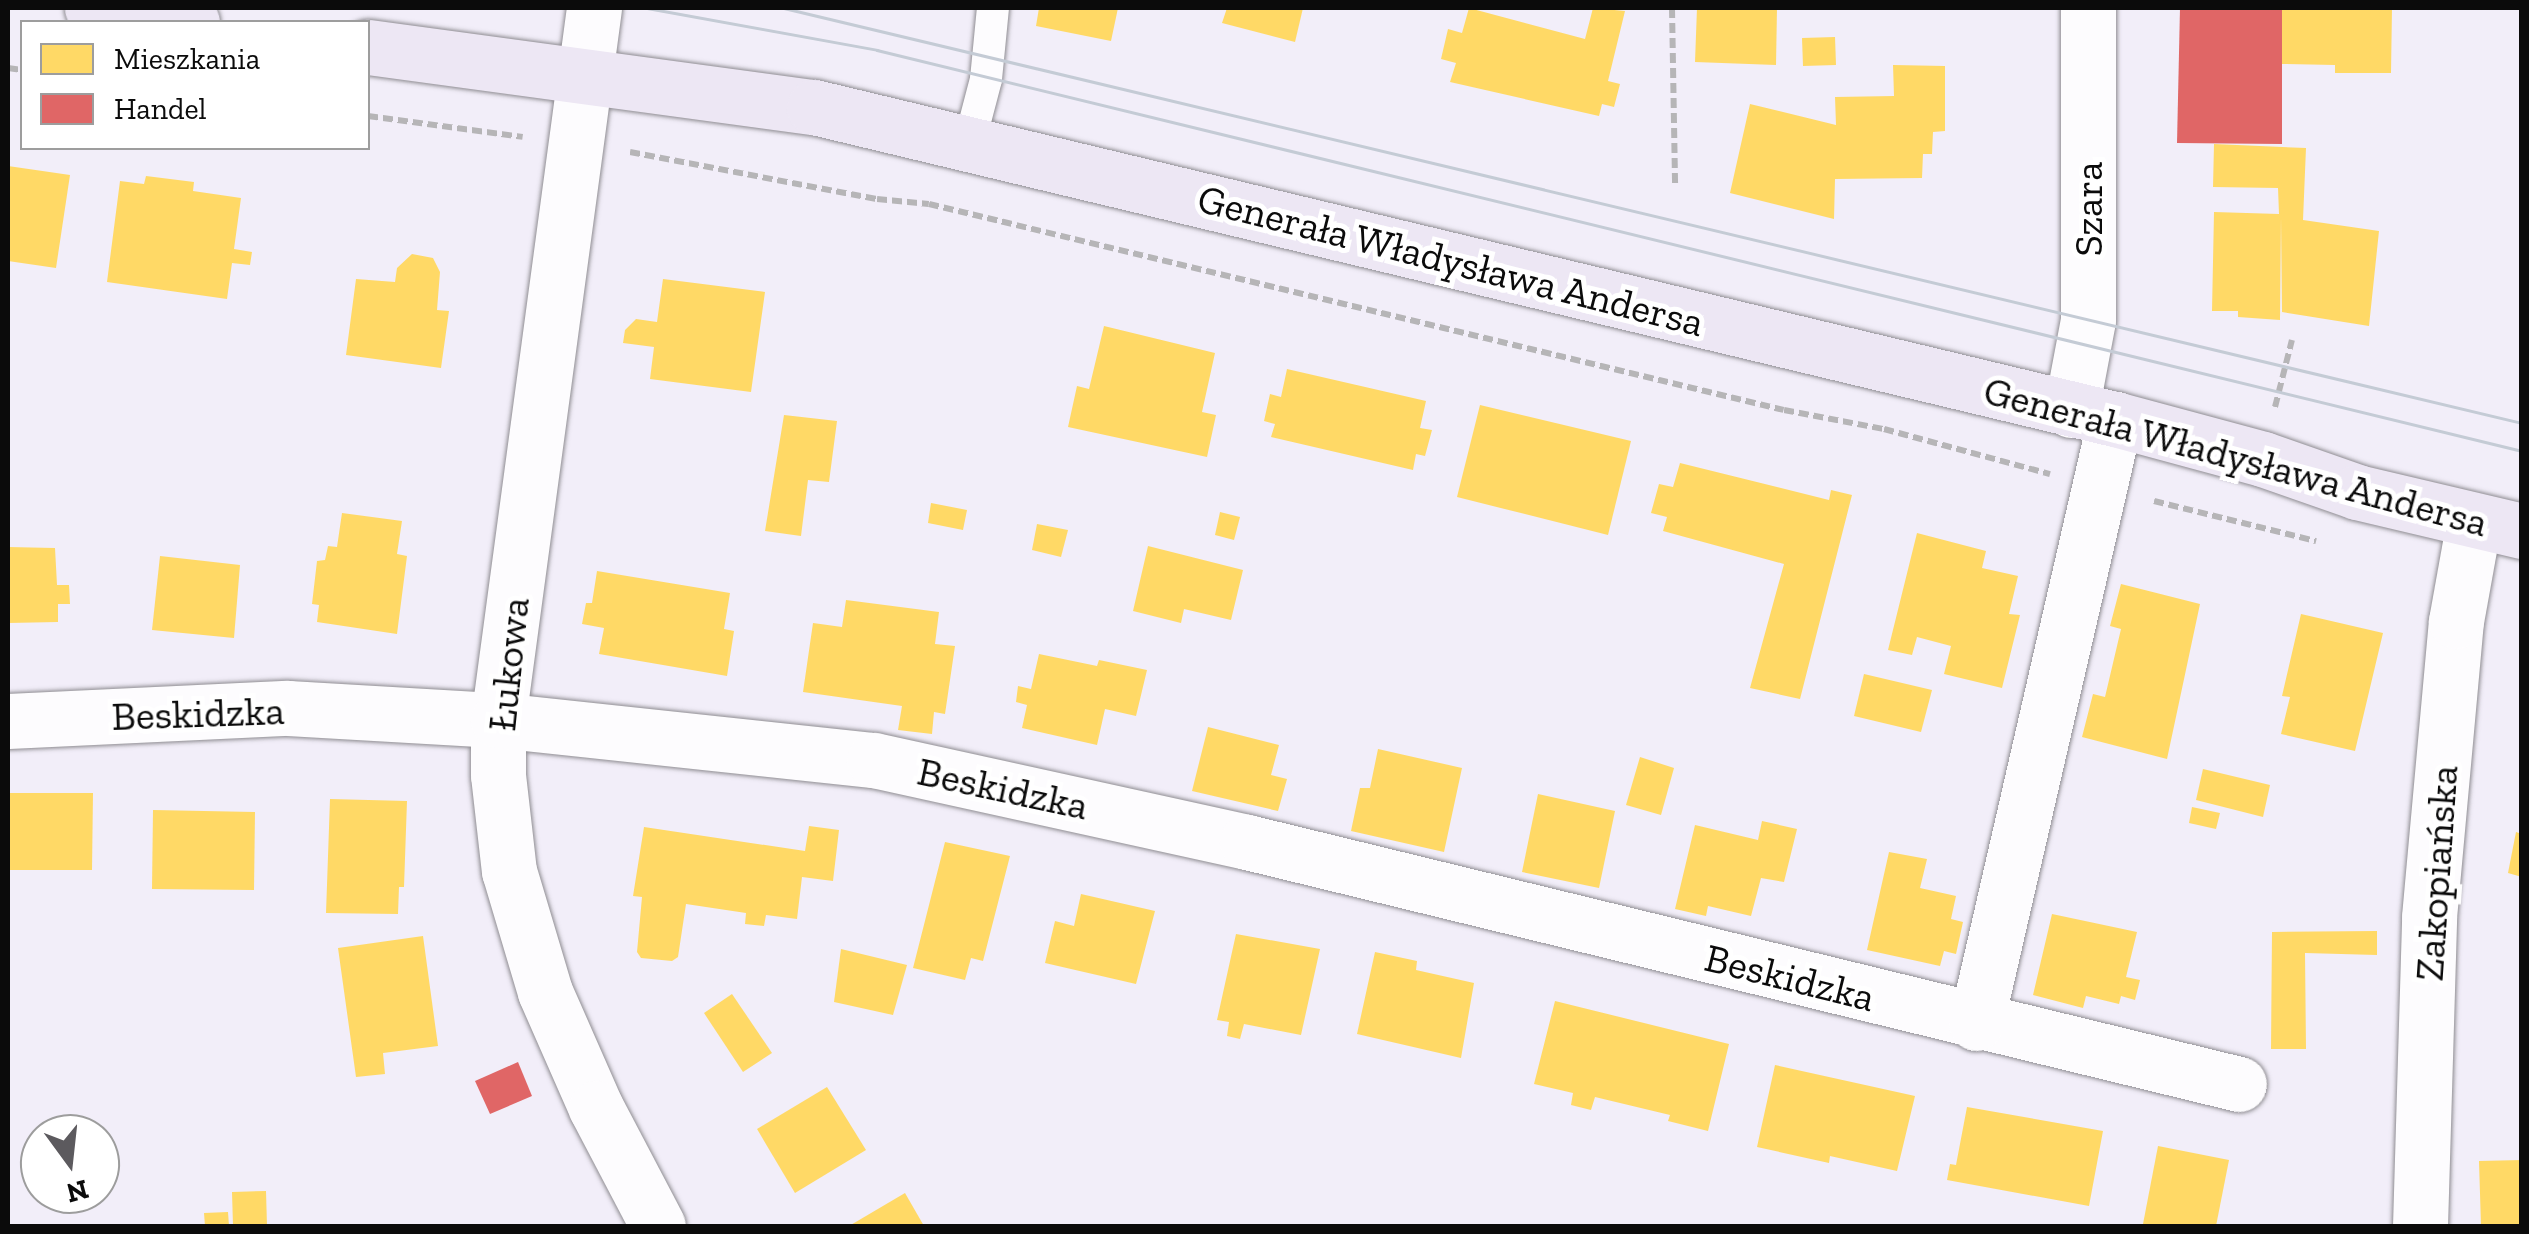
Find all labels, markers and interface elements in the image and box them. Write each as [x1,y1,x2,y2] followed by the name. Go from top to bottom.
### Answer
[20,20,370,150] legend
[114,41,260,77] text: Mieszkania
[114,91,207,127] text: Handel
[2064,161,2112,257] street label: Szara
[1192,174,1710,346] street label: Generała Władysława Andersa
[1978,365,2494,547] street label: Generała Władysława Andersa
[477,595,539,733] street label: Łukowa
[111,686,285,740] street label: Beskidzka
[913,747,1093,829] street label: Beskidzka
[2405,764,2467,982] street label: Zakopiańska
[1700,933,1880,1021] street label: Beskidzka
[20,1114,120,1214] north arrow
[63,1173,92,1210] text: N

